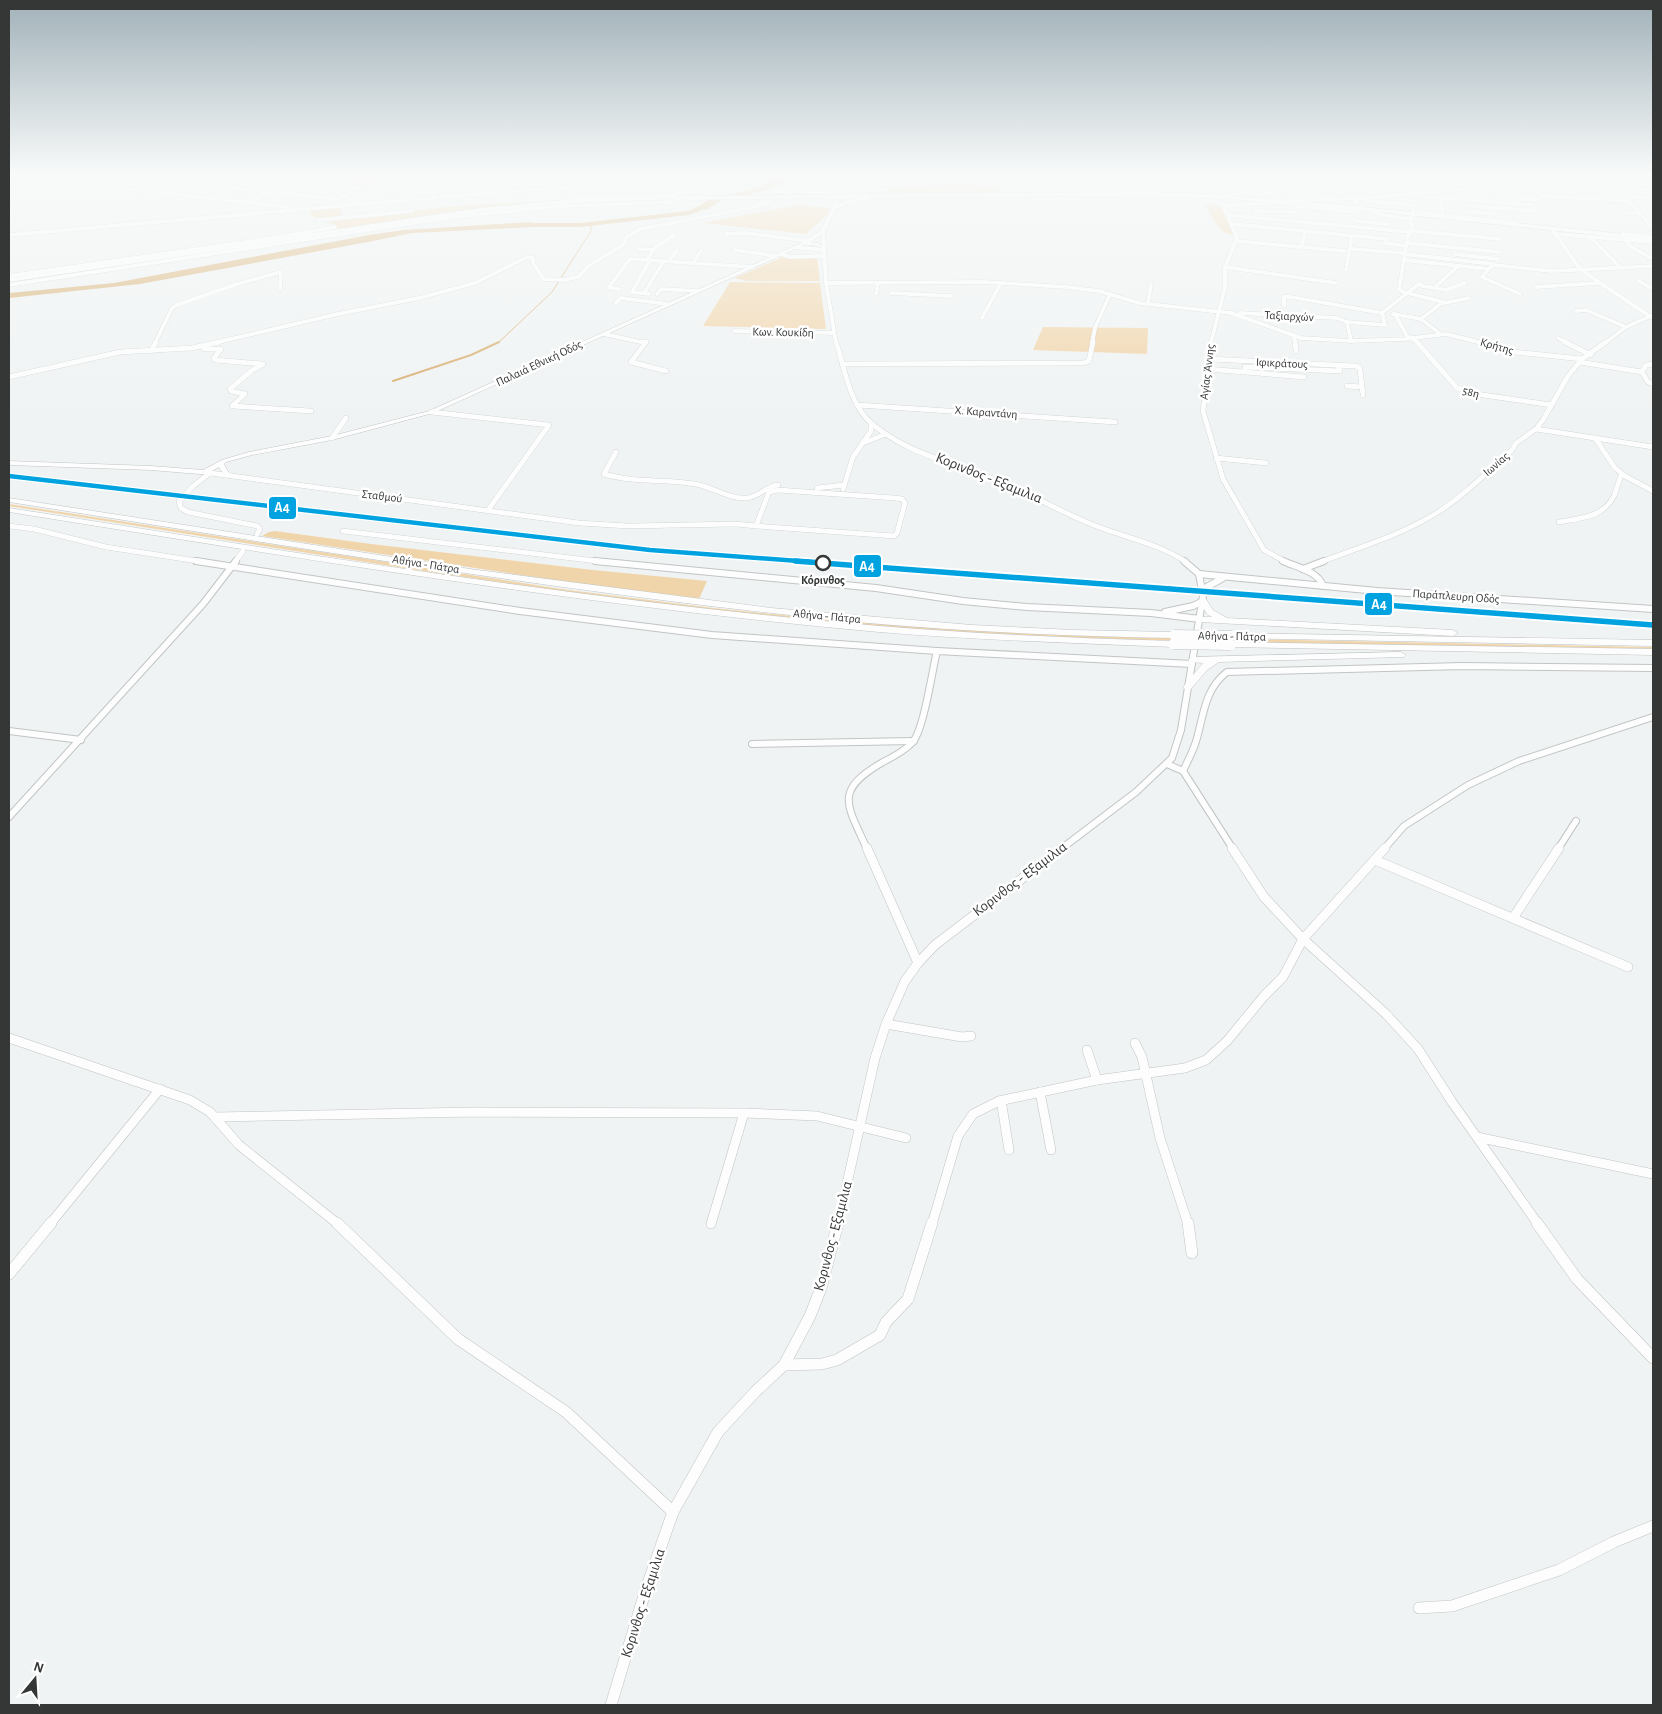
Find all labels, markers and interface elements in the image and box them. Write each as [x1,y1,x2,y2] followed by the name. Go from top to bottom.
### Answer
[1264,309,1314,324] street label: Ταξιαρχών
[752,325,814,339] street label: Κων. Κουκίδη
[1479,336,1515,358] street label: Κρήτης
[494,338,585,389] street label: Παλαιά Εθνική Οδός
[1198,343,1217,401] street label: Αγίας Άννης
[1256,356,1309,371] street label: Ιφικράτους
[1461,384,1481,400] street label: 58η
[954,404,1018,420] street label: Χ. Καραντάνη
[1481,449,1512,479] street label: Ιωνίας
[934,450,1045,506] street label: Κορινθος - Εξαμιλια
[361,488,403,504] street label: Σταθμού
[268,496,297,520] line badge: A4
[274,501,290,515] text: A4
[391,553,461,575] street label: Αθήνα - Πάτρα
[853,554,882,578] line badge: A4
[815,555,831,571] marker: Κόρινθος
[859,560,875,574] text: A4
[801,574,845,587] place label: Κόρινθος
[1412,587,1500,606] street label: Παράπλευρη Οδός
[1364,592,1393,616] line badge: A4
[1371,598,1387,612] text: A4
[793,607,861,625] street label: Αθήνα - Πάτρα
[1198,629,1266,643] street label: Αθήνα - Πάτρα
[970,839,1070,919] street label: Κορινθος - Εξαμιλια
[811,1179,855,1293] street label: Κορινθος - Εξαμιλια
[618,1547,668,1659] street label: Κορινθος - Εξαμιλια
[10,1654,60,1704] north arrow
[32,1659,46,1676] text: N

